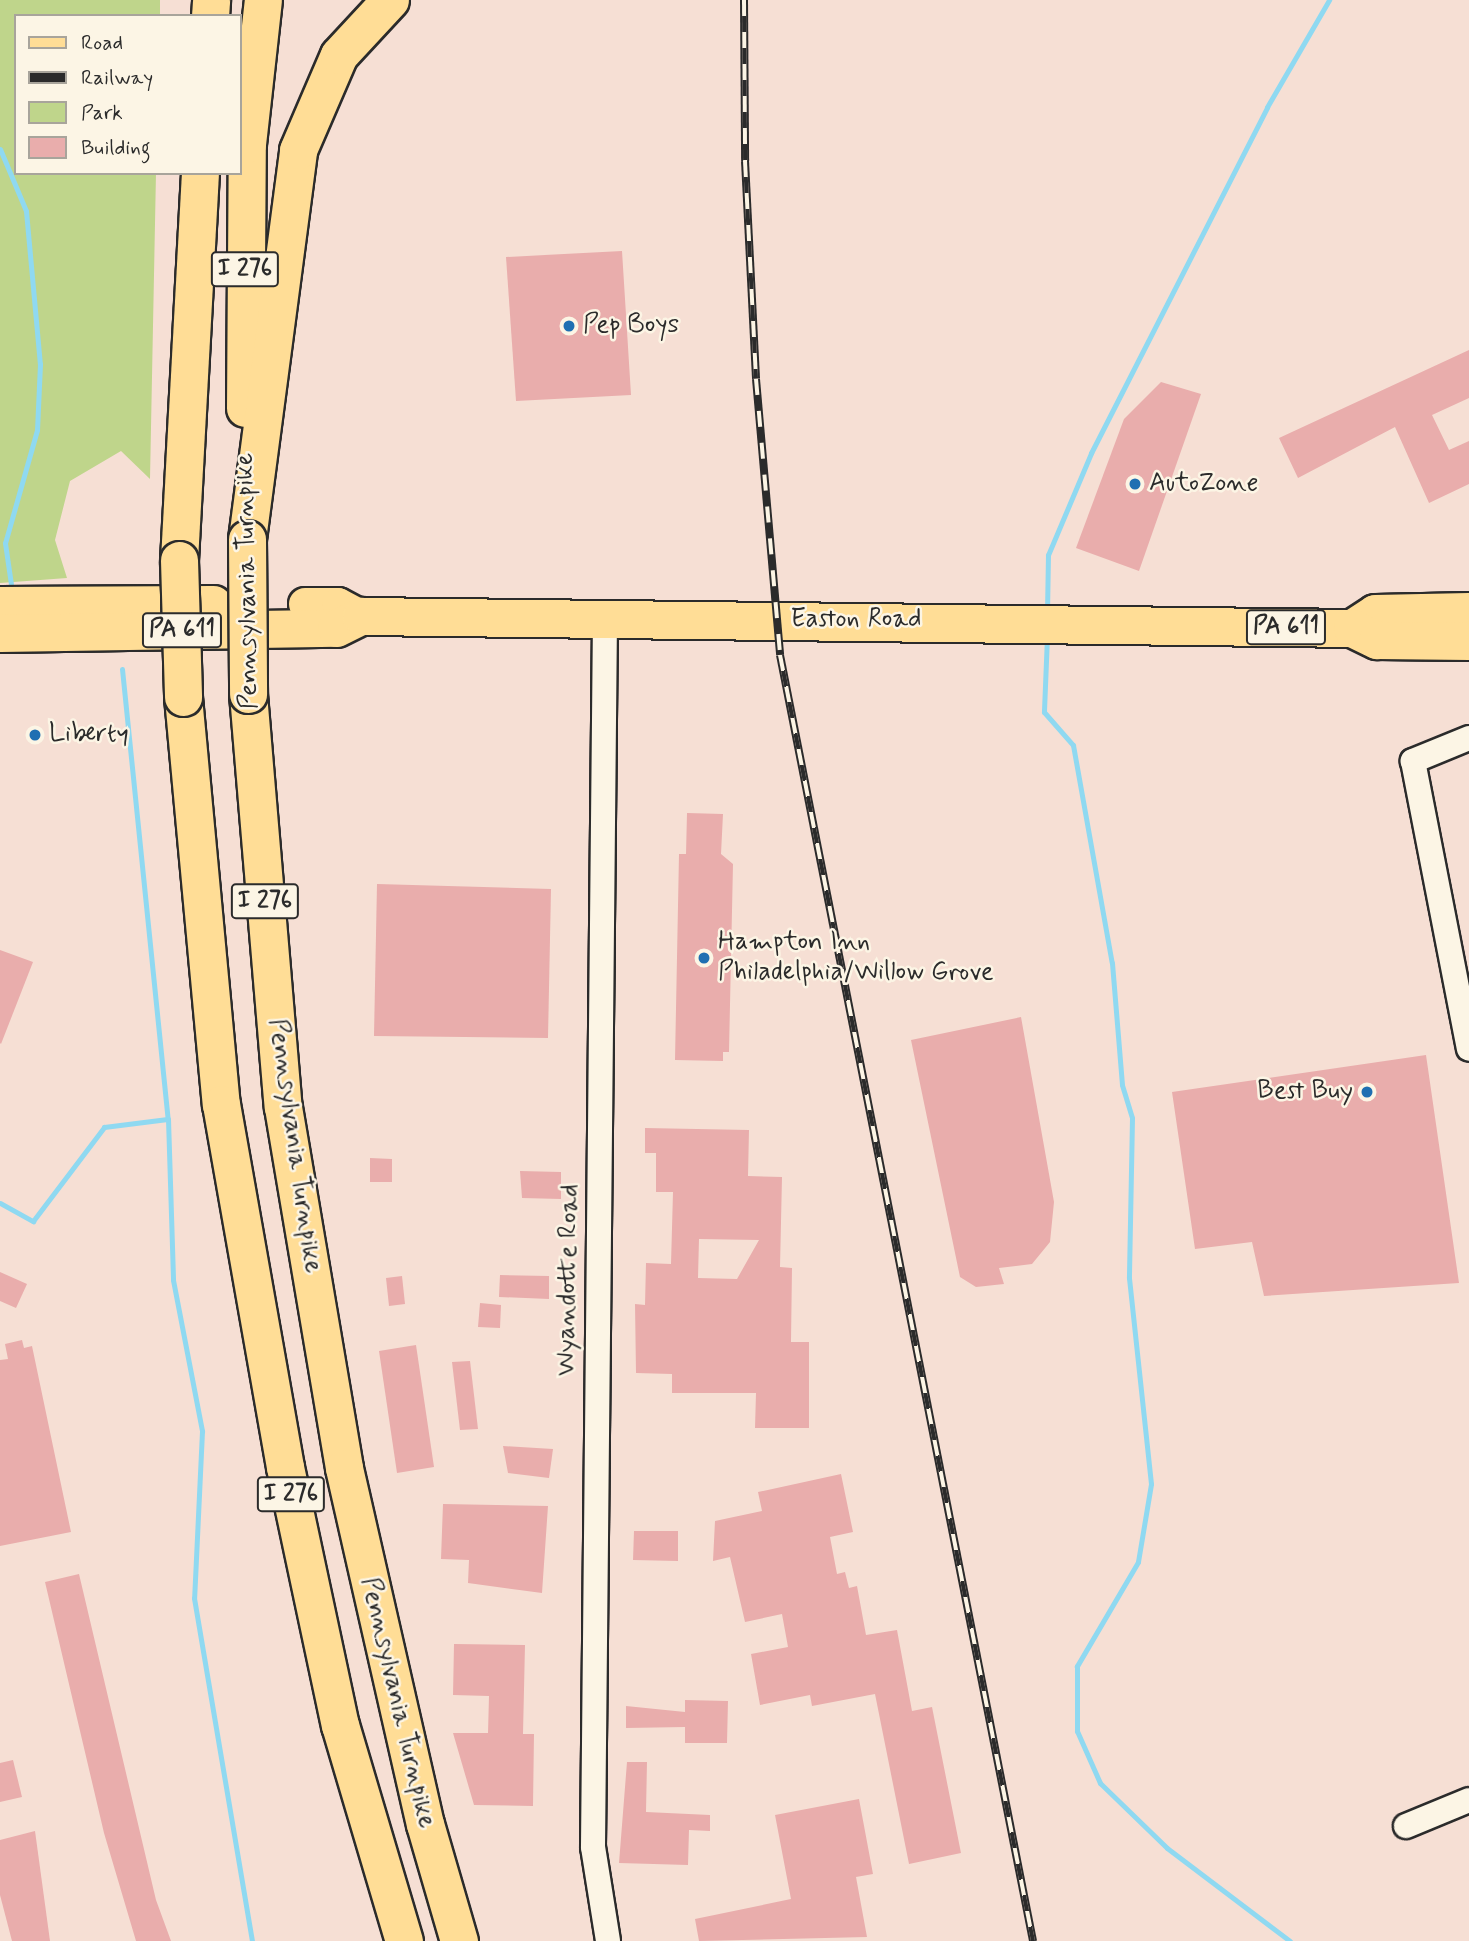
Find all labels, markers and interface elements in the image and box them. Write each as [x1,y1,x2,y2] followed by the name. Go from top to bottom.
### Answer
[14,14,242,175] legend
[81,29,123,57] text: Road
[81,64,153,92] text: Railway
[81,99,123,127] text: Park
[81,134,151,162] text: Building
[210,248,280,290] road number: I 276
[583,310,679,342] place label: Pep Boys
[561,318,577,334] marker: Pep Boys
[230,452,266,710] street label: Pennsylvania Turnpike
[1149,468,1258,500] place label: AutoZone
[1127,476,1143,492] marker: AutoZone
[792,604,920,636] street label: Easton Road
[1246,606,1326,648] road number: PA 611
[142,610,222,650] road number: PA 611
[49,719,129,751] place label: Liberty
[27,727,43,743] marker: Liberty
[230,880,300,922] road number: I 276
[718,927,993,988] place label: Hampton Inn Philadelphia/Willow Grove
[696,950,712,966] marker: Hampton Inn Philadelphia/Willow Grove
[261,1017,327,1275] street label: Pennsylvania Turnpike
[1257,1076,1353,1108] place label: Best Buy
[1359,1084,1375,1100] marker: Best Buy
[552,1185,586,1375] street label: Wyandotte Road
[256,1474,326,1514] road number: I 276
[353,1575,441,1831] street label: Pennsylvania Turnpike

